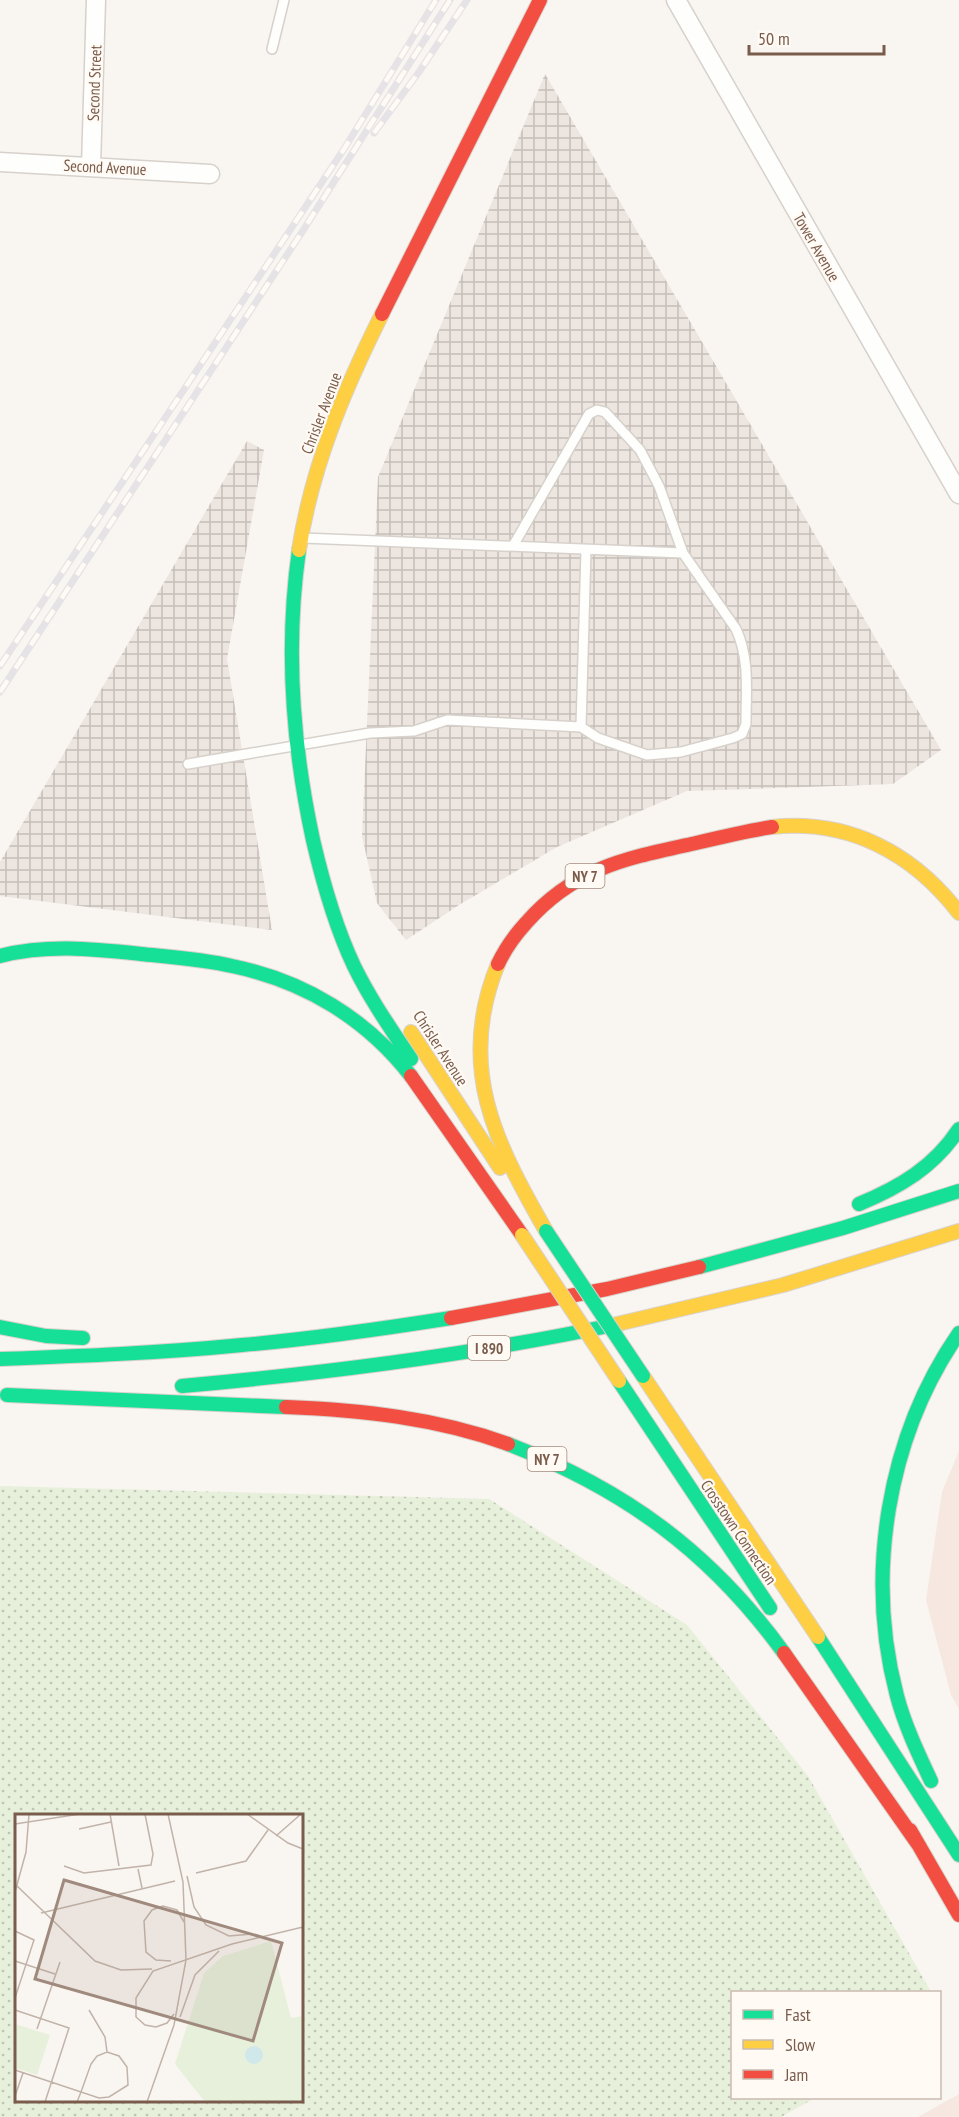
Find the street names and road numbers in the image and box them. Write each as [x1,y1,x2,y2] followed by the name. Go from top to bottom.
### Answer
[83,44,105,121] street label: Second Street
[63,155,147,179] street label: Second Avenue
[789,209,845,285] street label: Tower Avenue
[296,369,346,457] street label: Chrisler Avenue
[566,864,604,888] road number: NY 7
[409,1007,473,1089] street label: Chrisler Avenue
[468,1336,510,1360] road number: I 890
[528,1447,566,1471] road number: NY 7
[697,1476,781,1588] street label: Crosstown Connection

